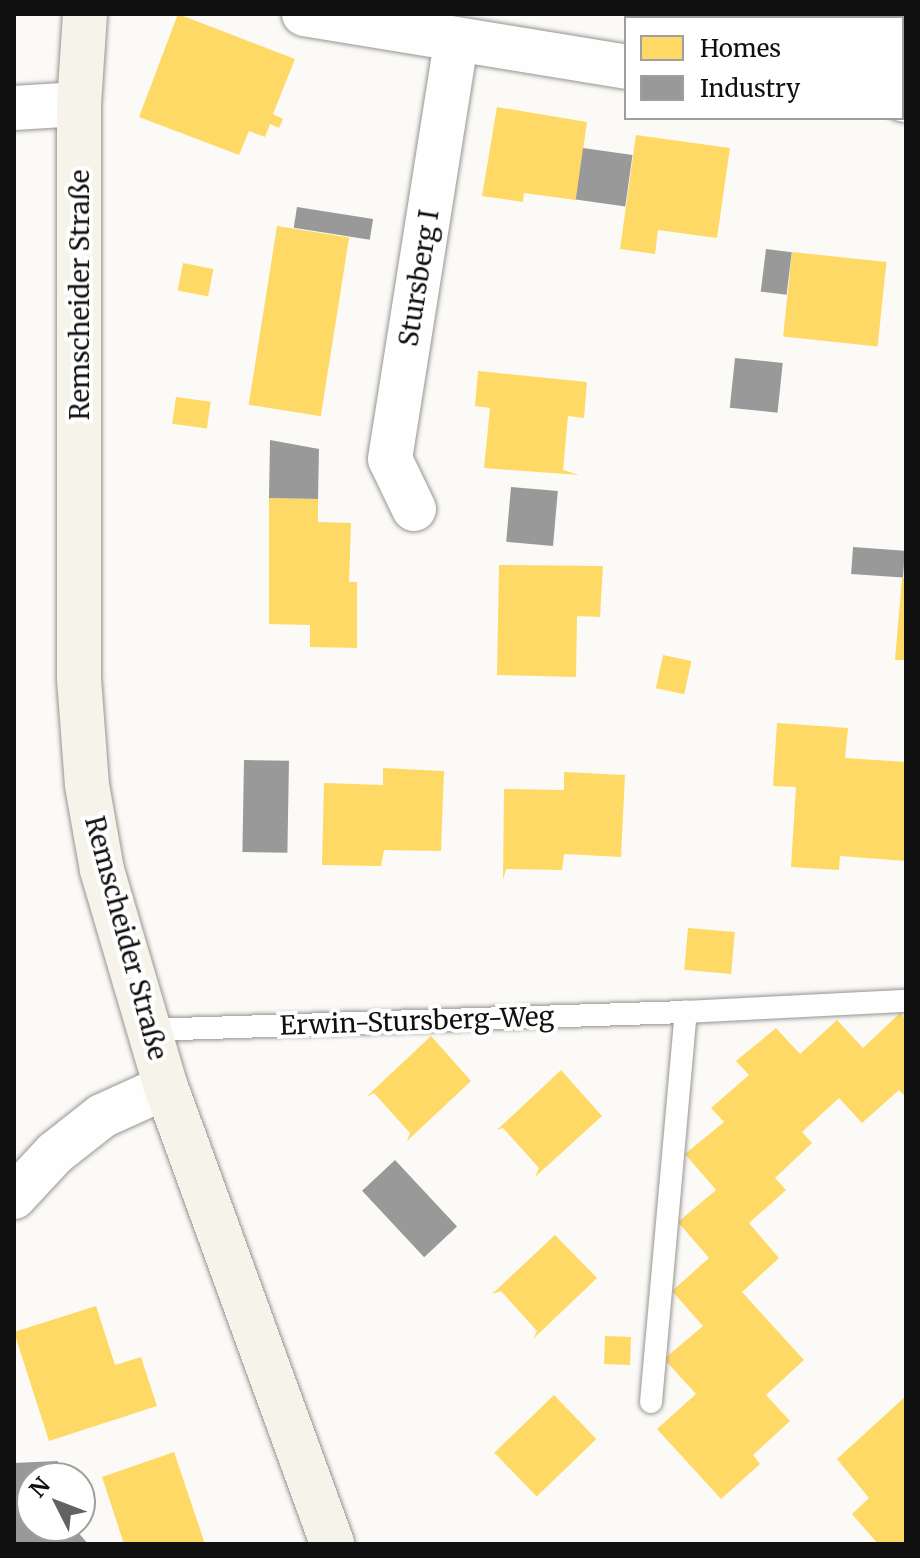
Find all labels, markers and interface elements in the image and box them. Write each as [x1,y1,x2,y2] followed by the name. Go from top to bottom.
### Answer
[624,16,904,120] legend
[700,33,781,64] text: Homes
[700,73,800,104] text: Industry
[64,170,96,420] street label: Remscheider Straße
[393,207,445,349] street label: Stursberg I
[78,813,174,1063] street label: Remscheider Straße
[279,1001,555,1041] street label: Erwin-Stursberg-Weg
[16,1462,96,1542] north arrow
[23,1471,56,1503] text: N

